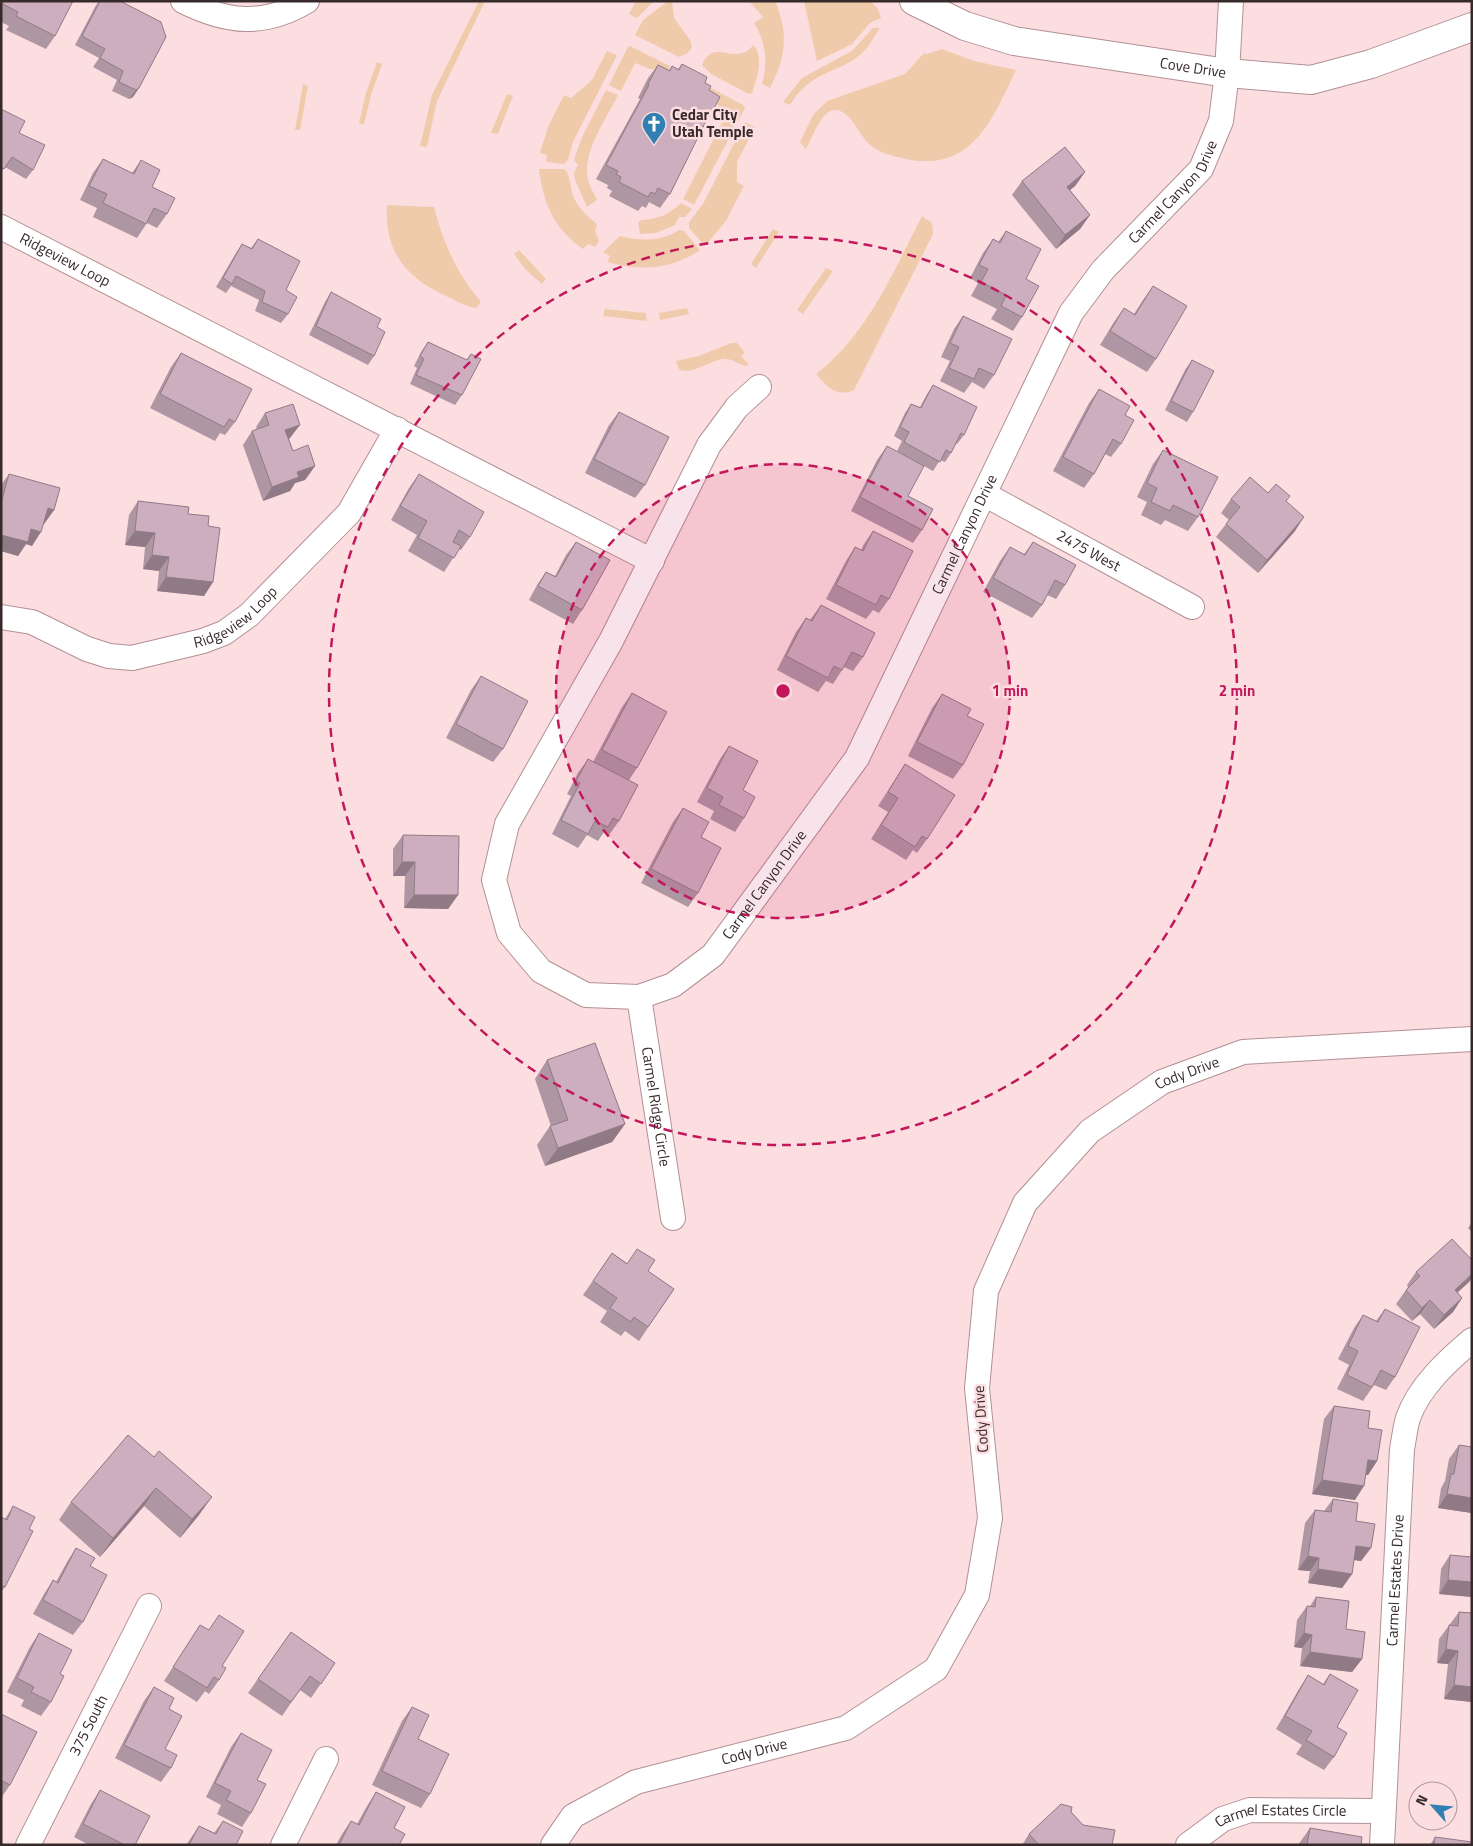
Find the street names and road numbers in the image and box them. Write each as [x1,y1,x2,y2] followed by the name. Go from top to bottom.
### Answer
[1158,51,1228,84] street label: Cove Drive
[1122,136,1223,249] street label: Carmel Canyon Drive
[16,227,115,292] street label: Ridgeview Loop
[925,470,1003,598] street label: Carmel Canyon Drive
[1053,524,1126,577] street label: 2475 West
[191,580,282,654] street label: Ridgeview Loop
[716,825,812,944] street label: Carmel Canyon Drive
[636,1045,677,1168] street label: Carmel Ridge Circle
[1149,1050,1222,1095] street label: Cody Drive
[967,1385,994,1453] street label: Cody Drive
[1380,1514,1410,1647] street label: Carmel Estates Drive
[63,1691,113,1760] street label: 375 South
[719,1732,790,1771] street label: Cody Drive
[1209,1798,1347,1833] street label: Carmel Estates Circle

